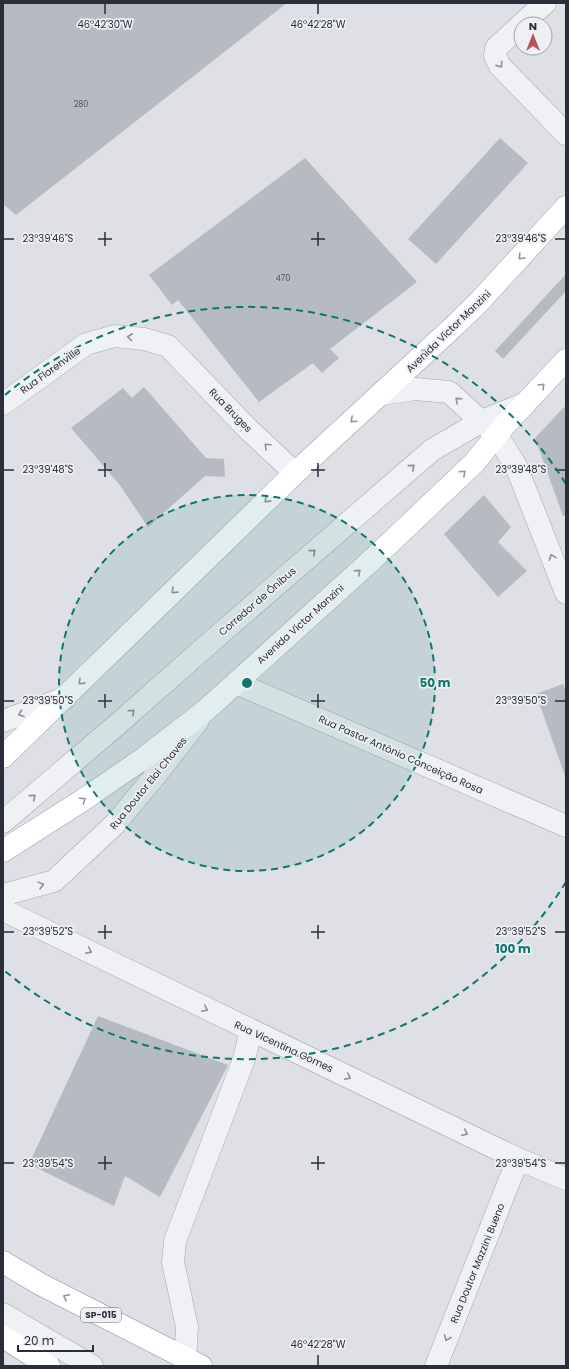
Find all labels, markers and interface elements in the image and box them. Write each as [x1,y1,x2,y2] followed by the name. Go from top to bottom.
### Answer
[513,16,553,56] north arrow
[77,17,133,32] text: 46°42'30"W
[290,17,346,32] text: 46°42'28"W
[529,18,537,34] text: N
[495,61,502,68] one-way arrow
[74,99,88,110] house number: 280
[23,231,74,246] text: 23°39'46"S
[496,231,547,246] text: 23°39'46"S
[518,252,525,259] one-way arrow
[276,273,290,284] house number: 470
[403,287,494,376] street label: Avenida Víctor Manzini
[127,333,133,342] one-way arrow
[17,343,84,397] street label: Rua Florenville
[537,383,544,391] one-way arrow
[206,385,256,436] street label: Rua Bruges
[456,398,463,405] one-way arrow
[350,416,358,423] one-way arrow
[264,444,271,451] one-way arrow
[23,462,74,477] text: 23°39'48"S
[496,462,547,477] text: 23°39'48"S
[407,465,414,472] one-way arrow
[458,471,466,478] one-way arrow
[264,495,272,503] one-way arrow
[309,550,316,557] one-way arrow
[548,553,556,560] one-way arrow
[215,564,299,639] street label: Corredor de Ônibus
[353,569,361,576] one-way arrow
[253,581,347,668] street label: Avenida Víctor Manzini
[171,586,179,594] one-way arrow
[420,674,451,691] text: 50 m
[240,676,254,690] centre of rings
[78,677,86,685] one-way arrow
[23,693,74,708] text: 23°39'50"S
[496,693,547,708] text: 23°39'50"S
[17,710,24,718] one-way arrow
[127,710,134,717] one-way arrow
[316,711,486,798] street label: Rua Pastor Antônio Conceição Rosa
[106,734,190,833] street label: Rua Doutor Eloi Chaves
[28,794,35,801] one-way arrow
[79,798,86,805] one-way arrow
[37,881,44,890] one-way arrow
[23,924,73,939] text: 23°39'52"S
[496,924,546,939] text: 23°39'52"S
[495,940,531,957] text: 100 m
[84,946,92,954] one-way arrow
[201,1004,209,1012] one-way arrow
[232,1017,336,1076] street label: Rua Vicentina Gomes
[344,1072,351,1080] one-way arrow
[461,1128,468,1136] one-way arrow
[23,1156,74,1171] text: 23°39'54"S
[496,1156,547,1171] text: 23°39'54"S
[446,1201,508,1325] street label: Rua Doutor Mazzini Bueno
[63,1294,70,1302] one-way arrow
[81,1308,121,1322] road number: SP-015
[18,1327,93,1353] scale bar
[24,1332,54,1349] text: 20 m
[443,1335,451,1342] one-way arrow
[290,1337,346,1352] text: 46°42'28"W

